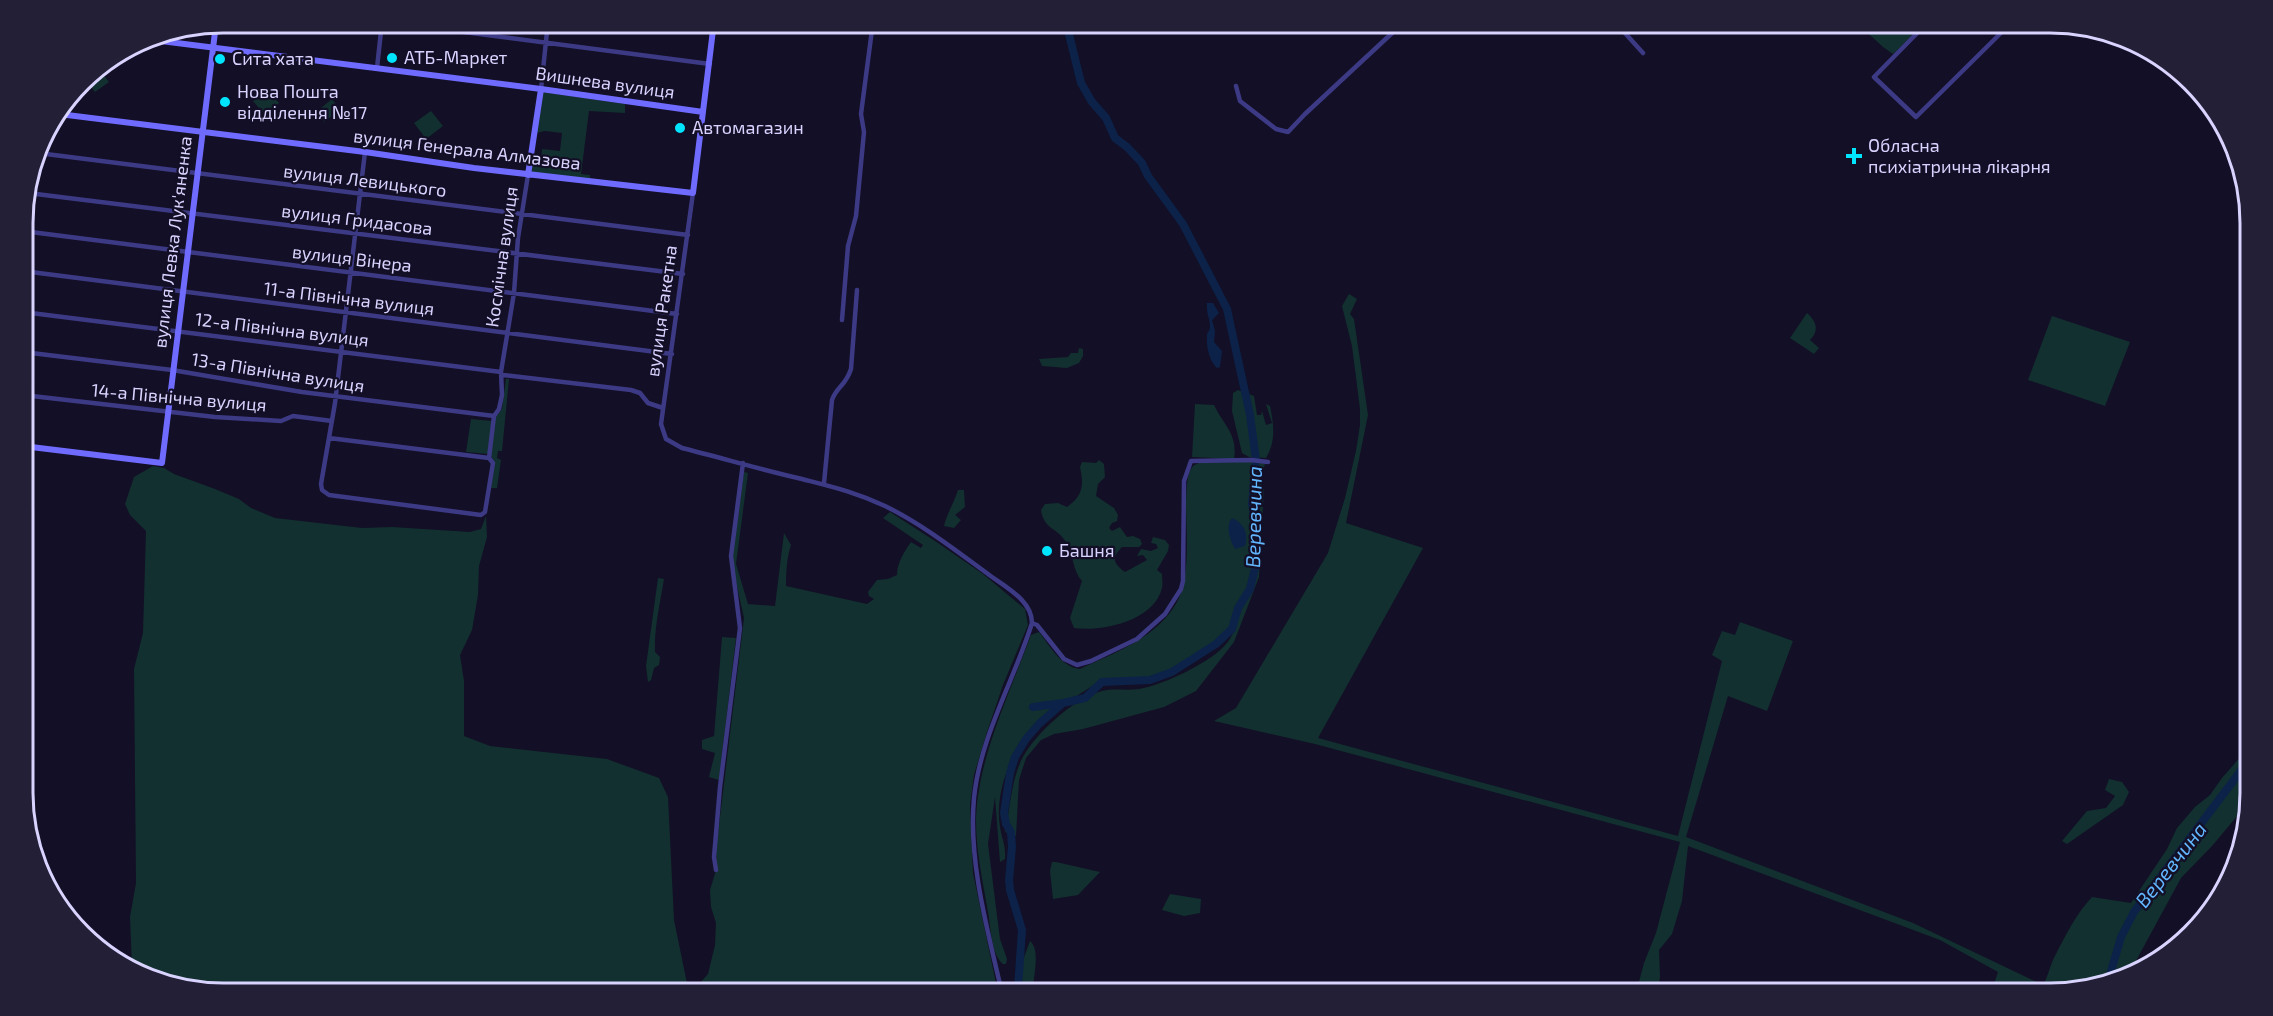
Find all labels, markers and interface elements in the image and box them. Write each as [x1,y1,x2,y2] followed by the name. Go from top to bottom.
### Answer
[404,46,508,68] place label: АТБ-Маркет
[232,47,314,69] place label: Сита хата
[385,51,399,65] marker: АТБ-Маркет
[213,52,227,66] marker: Сита хата
[534,61,676,103] street label: Вишнева вулиця
[237,80,367,123] place label: Нова Пошта відділення №17
[218,95,232,109] marker: Нова Пошта відділення №17
[692,116,804,138] place label: Автомагазин
[673,121,687,135] marker: Автомагазин
[352,124,582,174] street label: вулиця Генерала Алмазова
[1868,134,2051,177] place label: Обласна психіатрична лікарня
[148,135,196,349] street label: вулиця Левка Лук'яненка
[1845,147,1863,165] marker: Обласна психіатрична лікарня
[282,159,448,201] street label: вулиця Левицького
[480,185,522,329] street label: Космічна вулиця
[280,199,434,239] street label: вулиця Гридасова
[291,240,413,276] street label: вулиця Вінера
[641,244,681,378] street label: вулиця Ракетна
[262,277,436,319] street label: 11-а Північна вулиця
[194,307,370,351] street label: 12-а Північна вулиця
[190,347,366,397] street label: 13-а Північна вулиця
[91,378,268,416] street label: 14-а Північна вулиця
[1240,466,1266,568] water label: Веревчина
[1059,539,1114,561] place label: Башня
[1040,544,1054,558] marker: Башня
[2129,817,2211,912] water label: Веревчина

